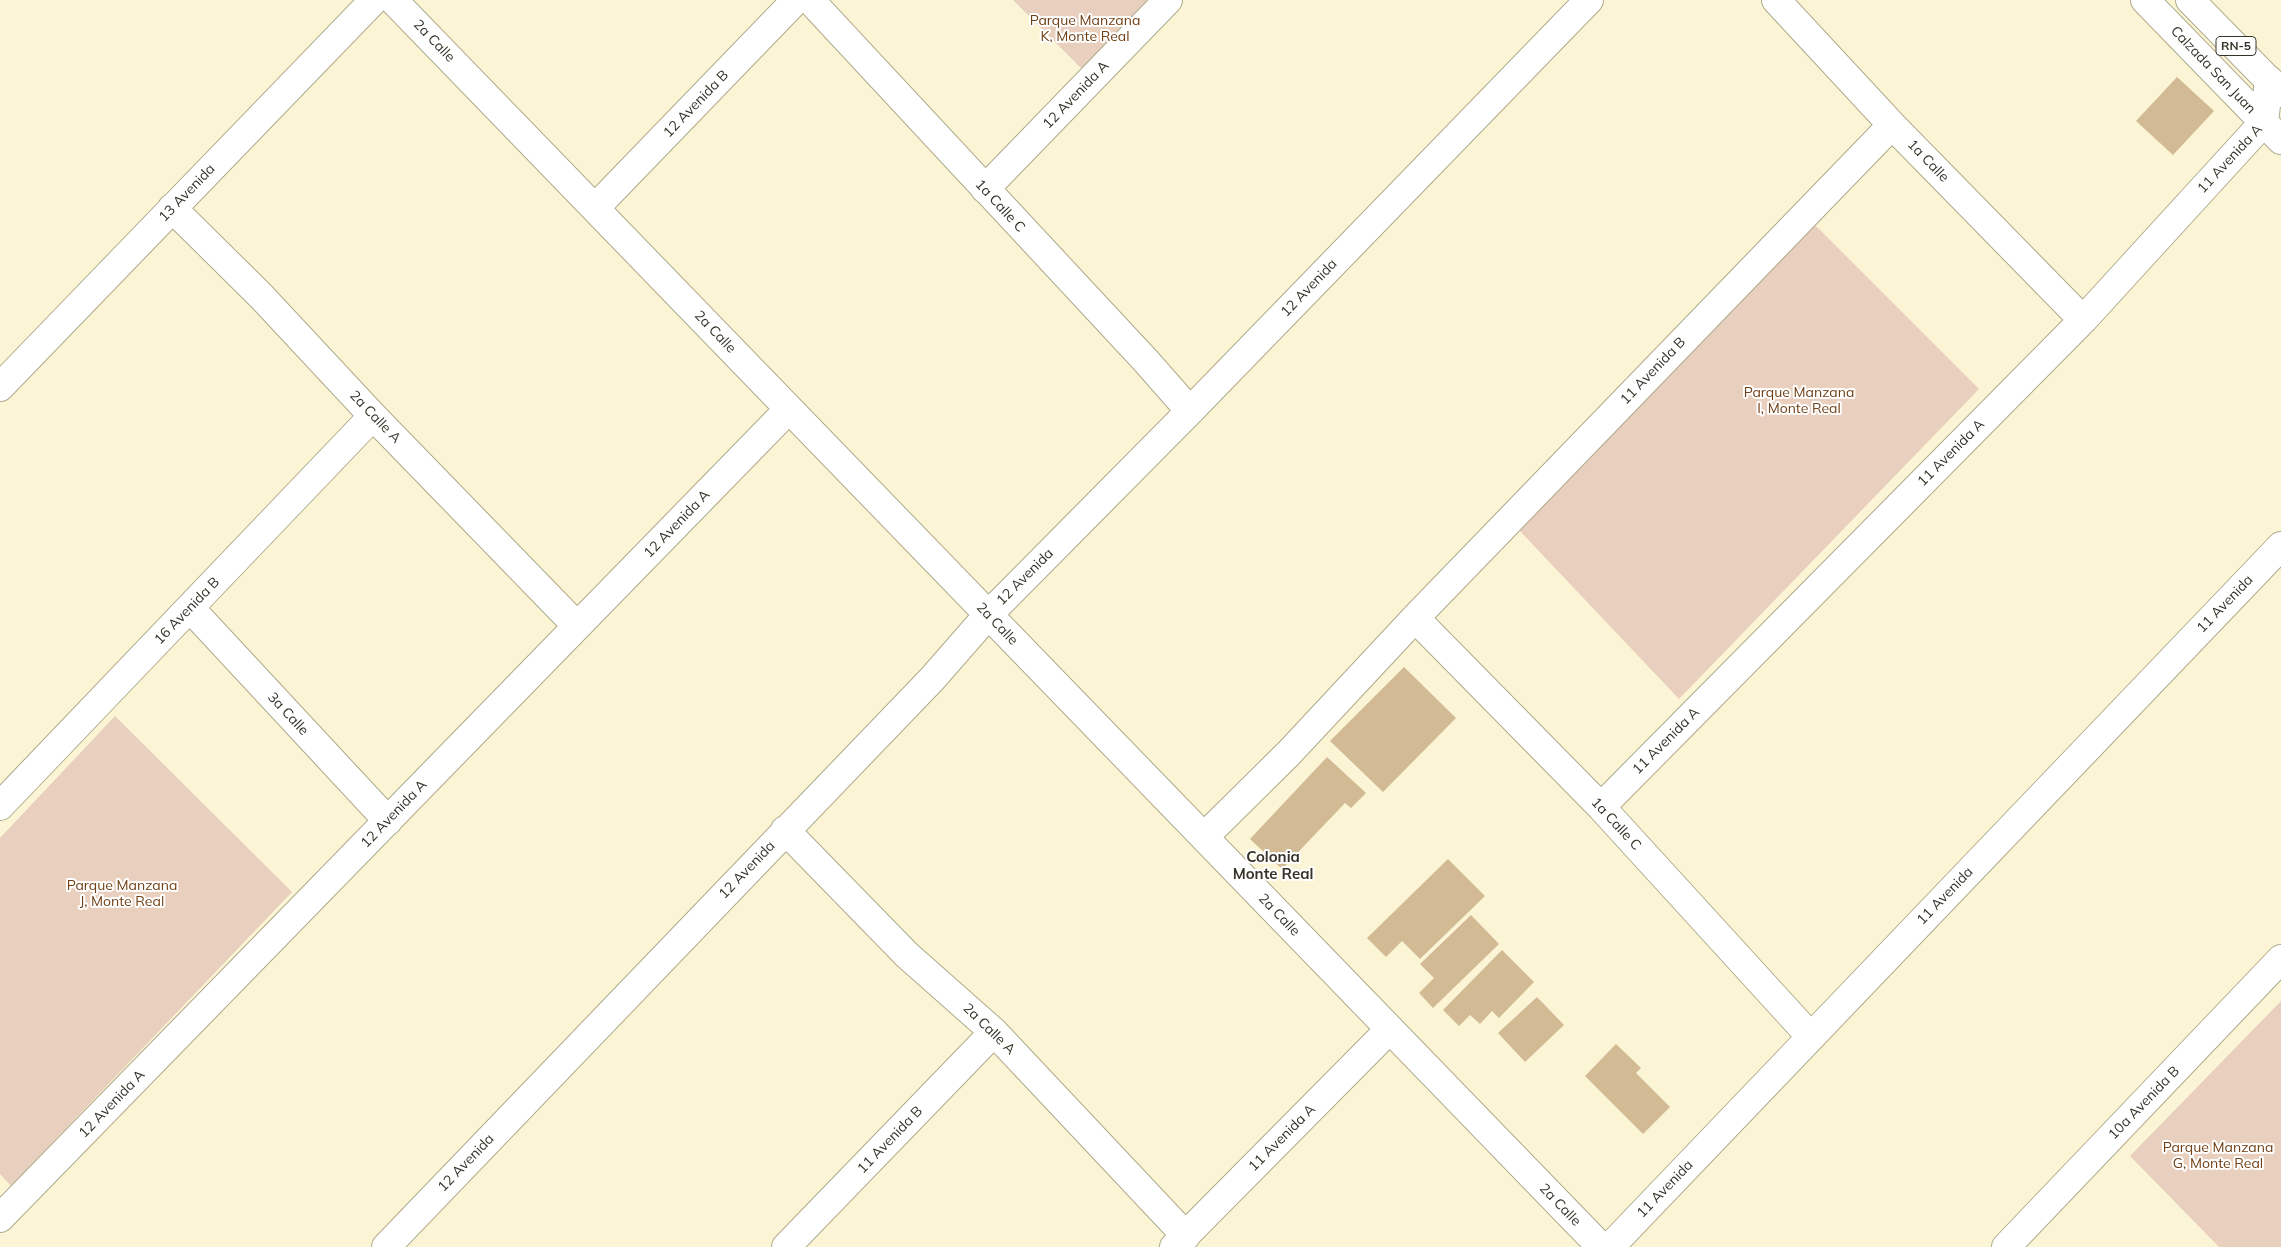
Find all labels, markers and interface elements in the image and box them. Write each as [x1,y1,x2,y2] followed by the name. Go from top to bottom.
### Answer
[1030,13,1140,46] park label: Parque Manzana K, Monte Real
[410,16,458,66] street label: 2a Calle
[2167,23,2259,117] street label: Calzada San Juan
[2216,36,2256,56] road number: RN-5
[1040,58,1112,132] street label: 12 Avenida A
[660,67,732,141] street label: 12 Avenida B
[2194,121,2266,197] street label: 11 Avenida A
[1904,136,1952,186] street label: 1a Calle
[155,161,219,225] street label: 13 Avenida
[971,176,1029,236] street label: 1a Calle C
[1277,256,1341,320] street label: 12 Avenida
[691,307,739,357] street label: 2a Calle
[1617,334,1689,408] street label: 11 Avenida B
[1744,385,1854,418] park label: Parque Manzana I, Monte Real
[346,387,404,447] street label: 2a Calle A
[1914,416,1988,490] street label: 11 Avenida A
[641,487,713,561] street label: 12 Avenida A
[993,545,1057,609] street label: 12 Avenida
[2193,572,2257,636] street label: 11 Avenida
[151,574,223,648] street label: 16 Avenida B
[973,599,1021,649] street label: 2a Calle
[264,689,312,739] street label: 3a Calle
[1629,704,1703,778] street label: 11 Avenida A
[358,777,430,851] street label: 12 Avenida A
[1587,794,1645,854] street label: 1a Calle C
[715,838,779,902] street label: 12 Avenida
[1233,848,1313,883] district label: Colonia Monte Real
[1913,864,1977,928] street label: 11 Avenida
[67,878,177,910] park label: Parque Manzana J, Monte Real
[1255,890,1303,940] street label: 2a Calle
[959,1000,1019,1058] street label: 2a Calle A
[2105,1063,2183,1143] street label: 10a Avenida B
[76,1067,148,1141] street label: 12 Avenida A
[1245,1101,1319,1175] street label: 11 Avenida A
[854,1103,926,1177] street label: 11 Avenida B
[434,1131,498,1195] street label: 12 Avenida
[2163,1140,2273,1172] park label: Parque Manzana G, Monte Real
[1633,1157,1697,1221] street label: 11 Avenida
[1536,1180,1584,1230] street label: 2a Calle

